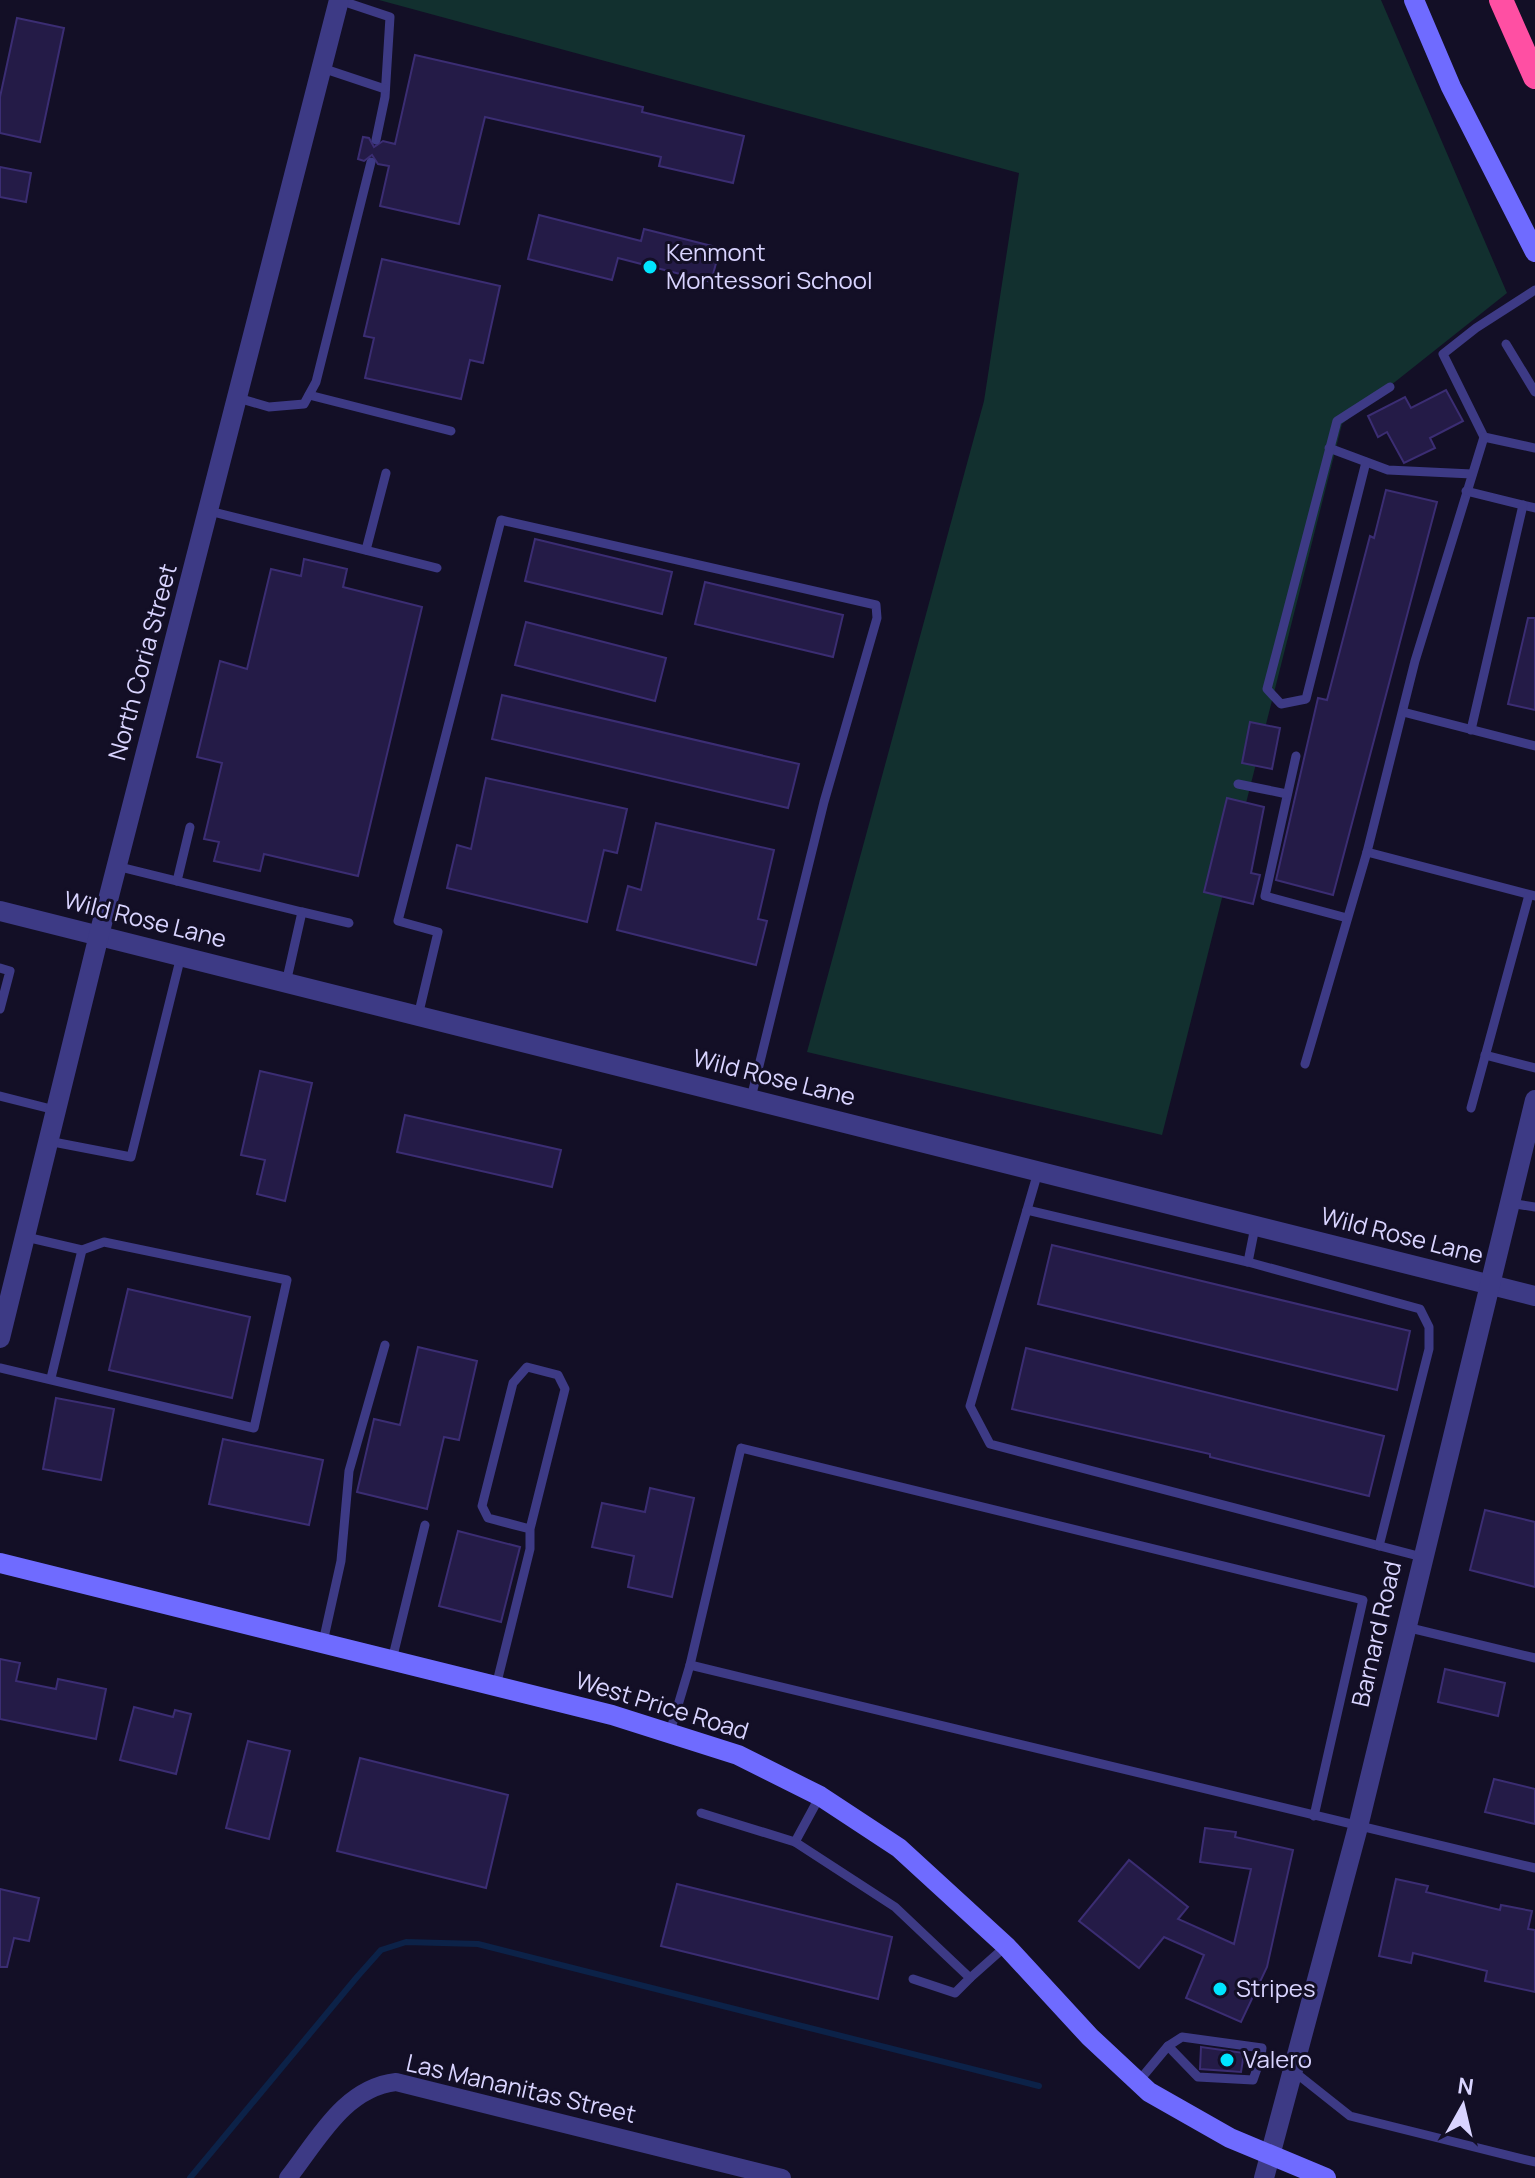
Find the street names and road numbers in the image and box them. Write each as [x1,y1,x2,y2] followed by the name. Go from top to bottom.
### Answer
[99,560,184,764] street label: North Coria Street
[61,882,230,955] street label: Wild Rose Lane
[690,1040,859,1113] street label: Wild Rose Lane
[1318,1198,1487,1271] street label: Wild Rose Lane
[1343,1558,1408,1710] street label: Barnard Road
[572,1663,753,1747] street label: West Price Road
[403,2045,639,2130] street label: Las Mananitas Street

